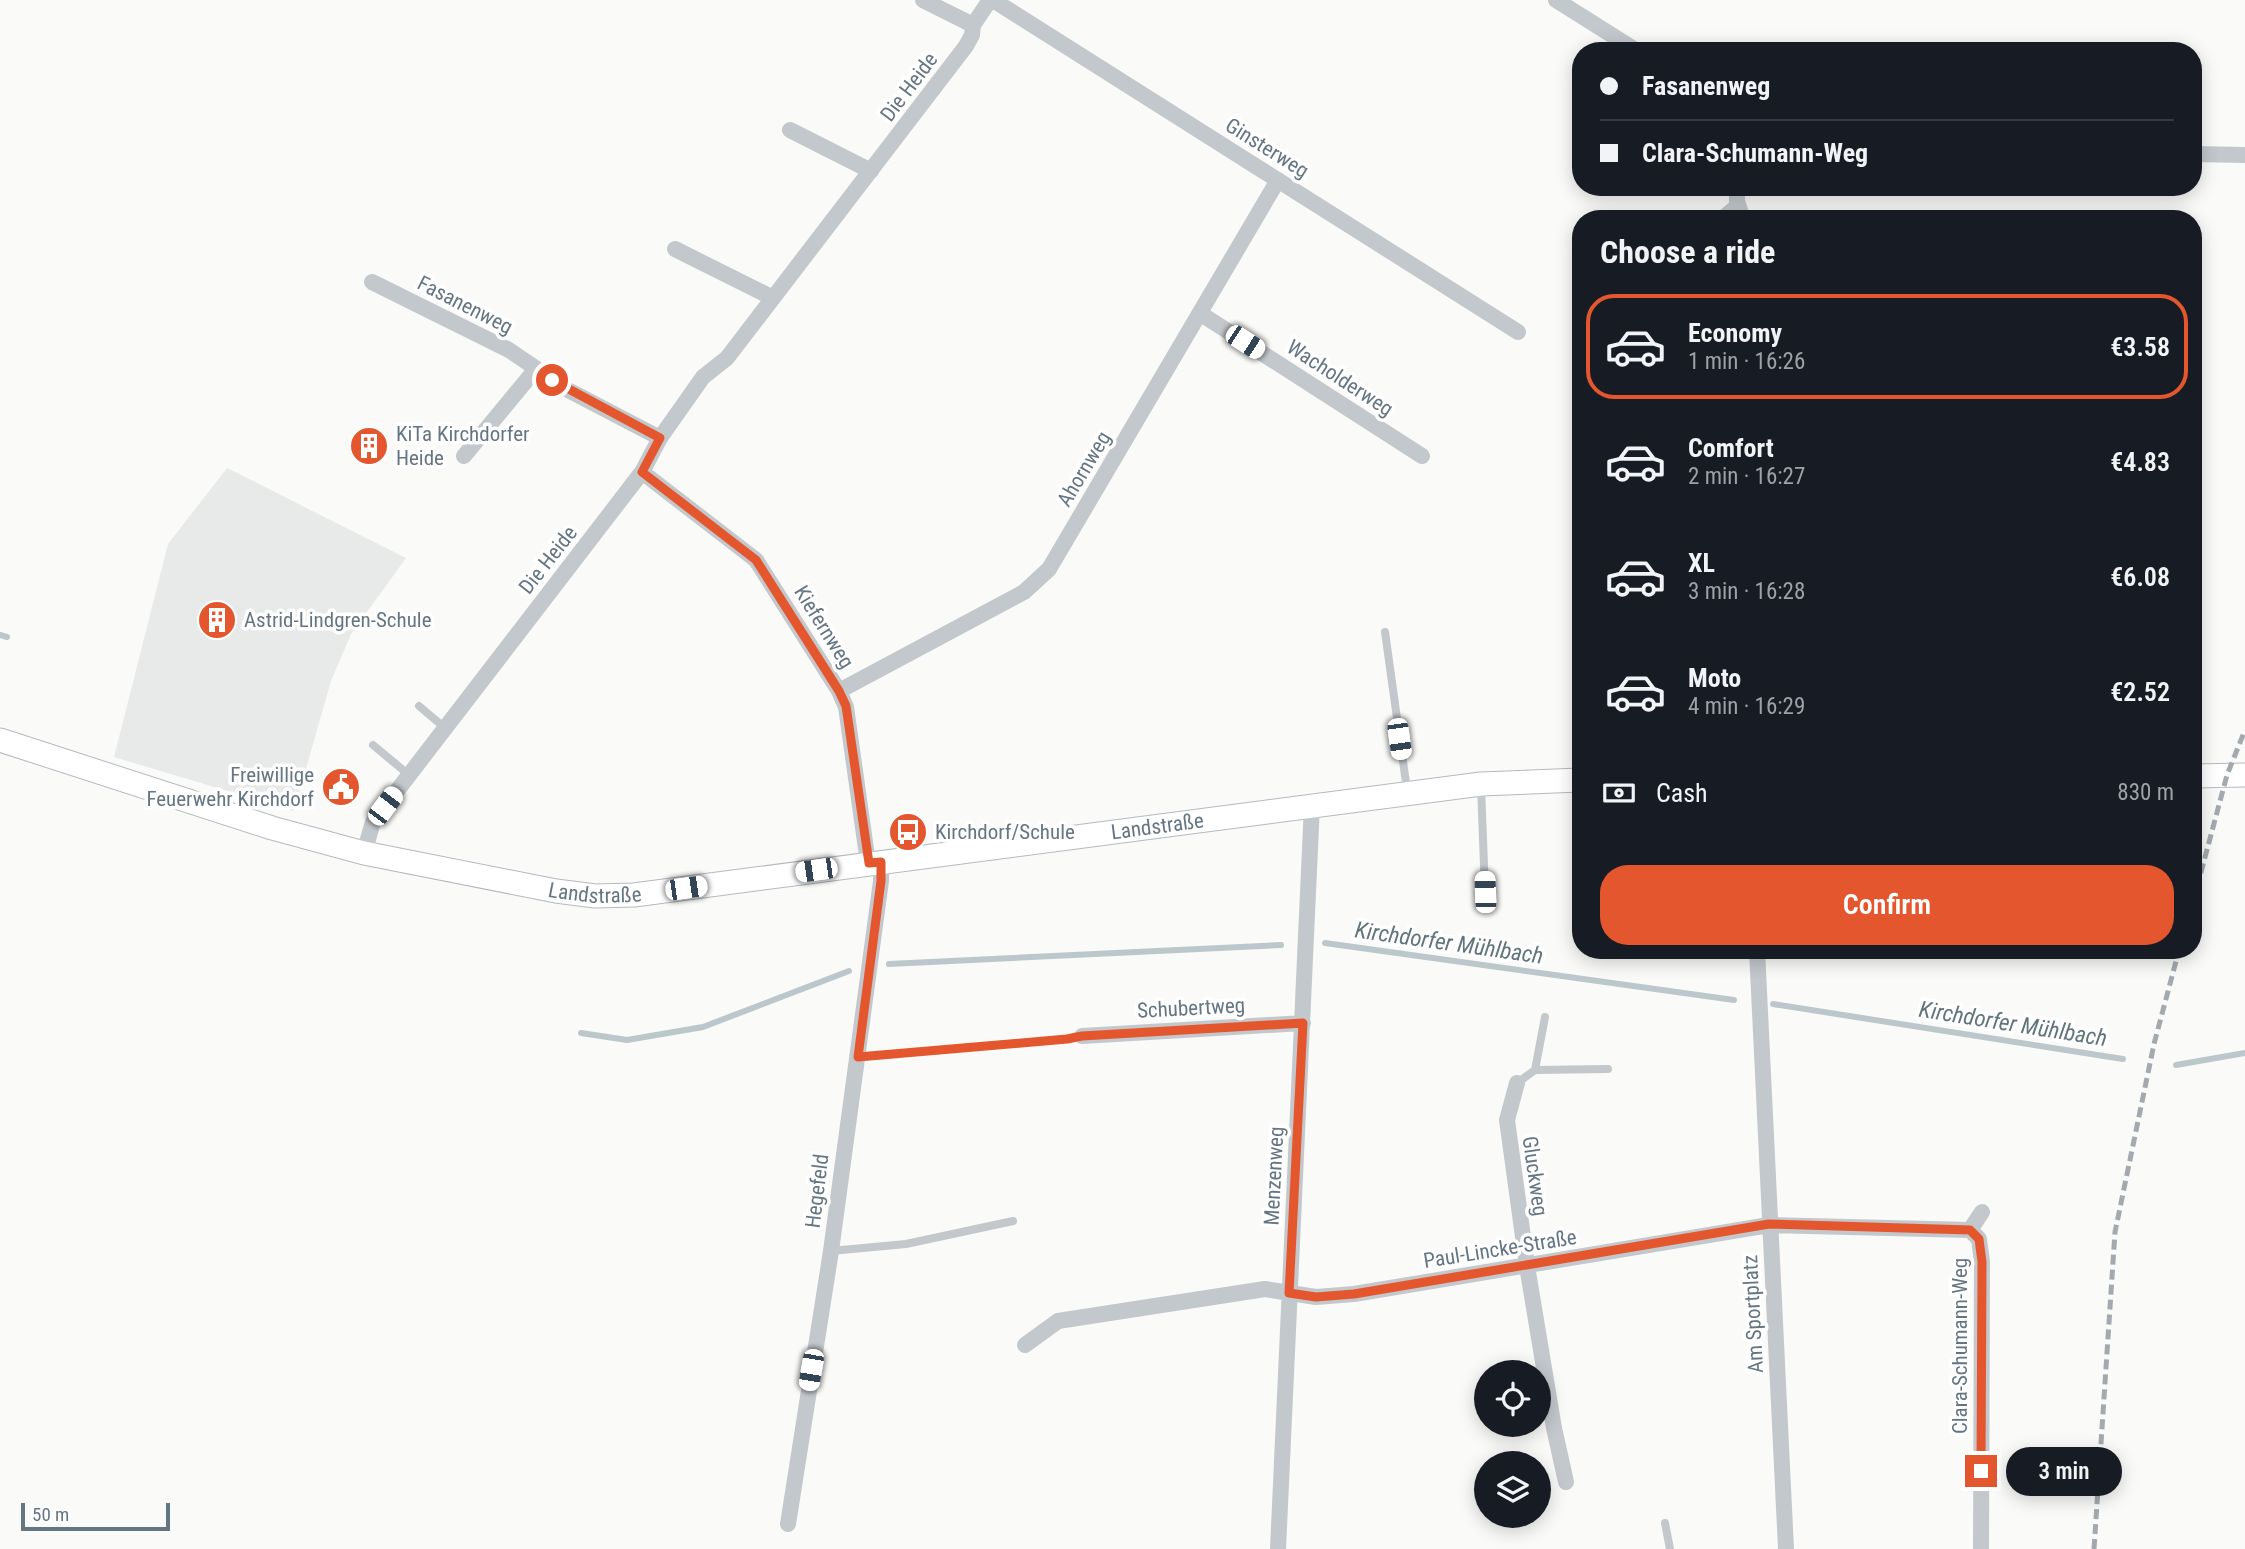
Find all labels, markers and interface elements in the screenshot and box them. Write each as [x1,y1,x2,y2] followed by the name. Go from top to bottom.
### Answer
[876,48,943,126] street label: Die Heide
[1642,71,1770,101] text: Fasanenweg
[1221,113,1313,183] street label: Ginsterweg
[1642,138,1868,168] text: Clara-Schumann-Weg
[1600,233,1775,271] text: Choose a ride
[413,271,517,339] street label: Fasanenweg
[1604,315,1667,378] icon: car
[1688,318,1782,348] text: Economy
[1222,322,1269,362] car
[2110,332,2170,362] text: €3.58
[1282,335,1398,421] street label: Wacholderweg
[1688,348,1805,375] text: 1 min · 16:26
[536,364,568,396] route start
[396,422,529,470] place label: KiTa Kirchdorfer Heide
[348,425,390,467] building icon: KiTa Kirchdorfer Heide
[1052,427,1116,511] street label: Ahornweg
[1604,430,1667,493] icon: car
[1688,433,1774,463] text: Comfort
[2110,447,2170,477] text: €4.83
[1688,463,1805,490] text: 2 min · 16:27
[514,521,582,599] street label: Die Heide
[1604,545,1667,608] icon: car
[1688,548,1715,578] text: XL
[2110,562,2170,592] text: €6.08
[1688,578,1805,605] text: 3 min · 16:28
[789,581,859,673] street label: Kiefernweg
[196,599,238,641] building icon: Astrid-Lindgren-Schule
[244,608,432,632] place label: Astrid-Lindgren-Schule
[1604,660,1667,723] icon: car
[1688,663,1741,693] text: Moto
[2110,677,2170,707] text: €2.52
[1688,693,1805,720] text: 4 min · 16:29
[1386,717,1413,761] car
[146,763,314,811] place label: Freiwillige Feuerwehr Kirchdorf
[320,766,362,808] public building icon: Freiwillige Feuerwehr Kirchdorf
[1600,774,1638,812] icon: cash
[1656,778,1708,808] text: Cash
[2117,779,2174,806] text: 830 m
[364,783,407,829] car
[1109,808,1205,844] street label: Landstraße
[887,811,929,853] bus stop icon: Kirchdorf/Schule
[935,820,1075,844] place label: Kirchdorf/Schule
[794,857,839,883] car
[1600,865,2174,945] button: Confirm
[1474,871,1497,913] car
[664,875,709,901] car
[546,878,643,908] street label: Landstraße
[1353,916,1545,970] water label: Kirchdorfer Mühlbach
[1136,993,1246,1023] street label: Schubertweg
[1917,996,2109,1052] water label: Kirchdorfer Mühlbach
[1259,1126,1289,1226] street label: Menzenweg
[1518,1135,1552,1217] street label: Gluckweg
[801,1153,833,1229] street label: Hegefeld
[1422,1225,1578,1273] street label: Paul-Lincke-Straße
[1738,1254,1768,1374] street label: Am Sportplatz
[1948,1258,1972,1434] street label: Clara-Schumann-Weg
[798,1347,825,1393] car
[1474,1360,1551,1528] map controls
[1474,1360,1551,1437] button: locate
[2006,1446,2121,1496] callout: 3 min
[1474,1451,1551,1528] button: layers
[1965,1455,1997,1487] route end
[2039,1458,2089,1485] text: 3 min
[21,1500,170,1532] scale bar
[32,1503,69,1526] text: 50 m

